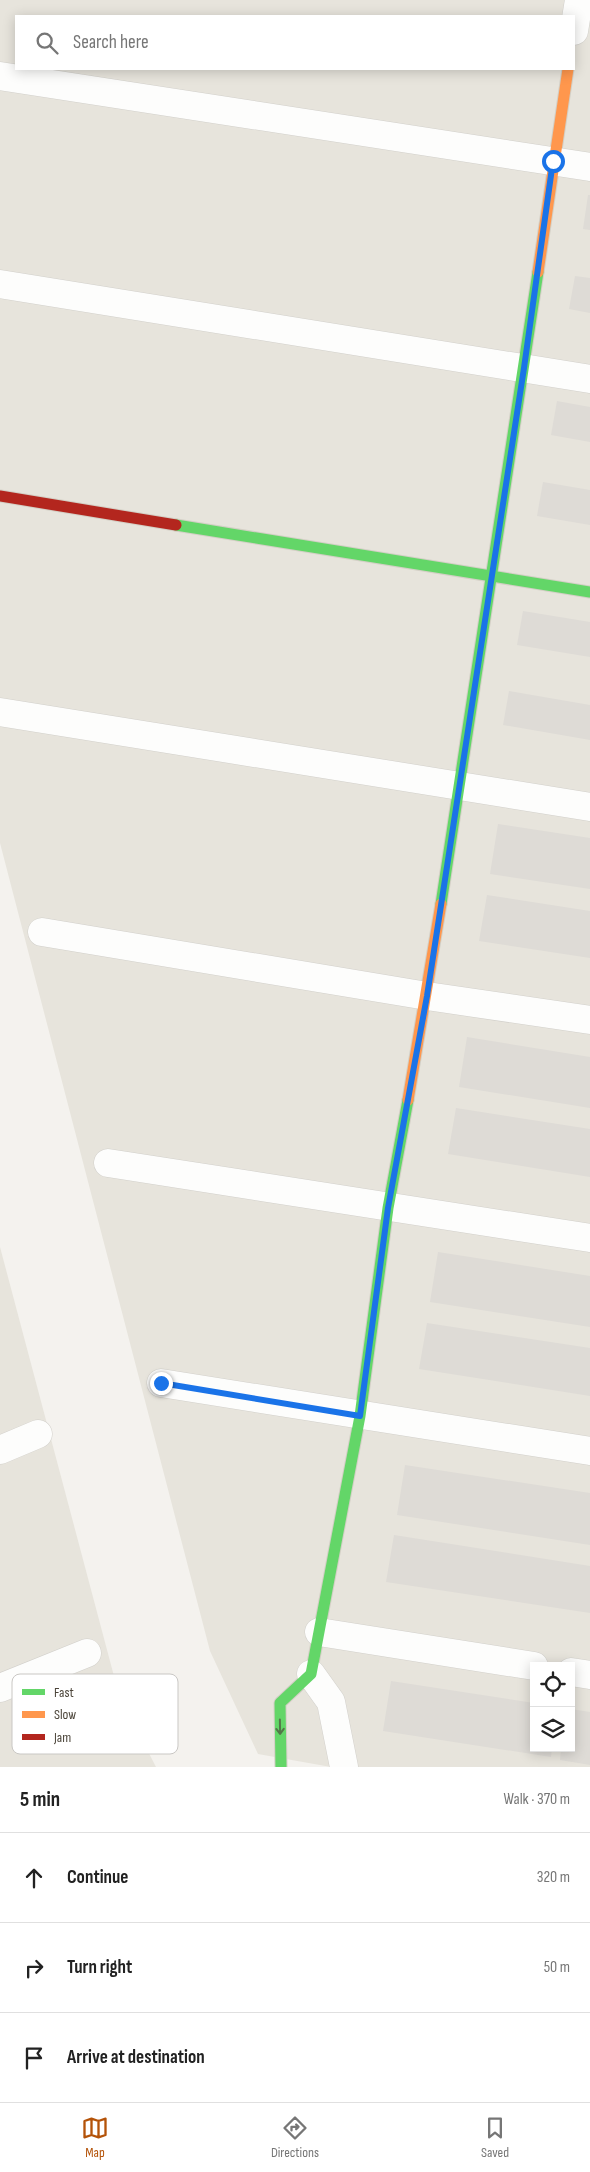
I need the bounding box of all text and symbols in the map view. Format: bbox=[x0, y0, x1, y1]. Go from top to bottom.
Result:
search box bbox=[15, 15, 575, 70]
icon: search bbox=[33, 29, 61, 57]
text: Search here bbox=[73, 31, 149, 54]
route start bbox=[542, 150, 565, 173]
route end bbox=[150, 1372, 173, 1395]
map controls bbox=[530, 1662, 575, 1752]
button: locate bbox=[530, 1662, 575, 1707]
legend bbox=[12, 1674, 178, 1754]
text: Fast bbox=[54, 1684, 74, 1701]
text: Slow bbox=[54, 1706, 76, 1723]
button: layers bbox=[530, 1707, 575, 1752]
one-way arrow bbox=[276, 1719, 285, 1735]
text: Jam bbox=[53, 1729, 71, 1746]
text: 5 min bbox=[20, 1787, 60, 1812]
text: Walk · 370 m bbox=[503, 1790, 570, 1809]
icon: ahead bbox=[20, 1864, 48, 1892]
text: Continue bbox=[67, 1866, 128, 1889]
text: 320 m bbox=[537, 1868, 570, 1887]
icon: right bbox=[20, 1954, 48, 1982]
text: Turn right bbox=[67, 1956, 132, 1979]
text: 50 m bbox=[544, 1958, 570, 1977]
icon: arrive bbox=[20, 2044, 48, 2072]
text: Arrive at destination bbox=[67, 2046, 205, 2069]
tab: Map bbox=[81, 2114, 109, 2161]
tab: Directions bbox=[271, 2114, 319, 2161]
tab: Saved bbox=[481, 2114, 509, 2161]

